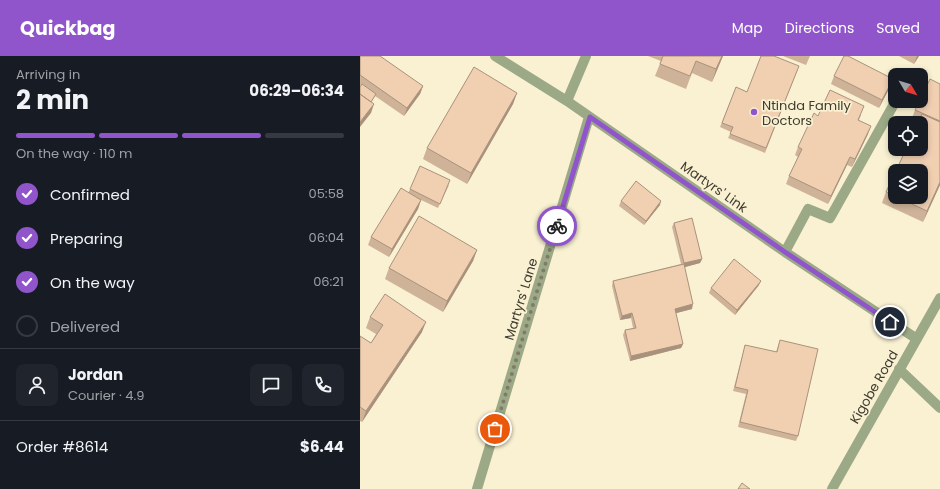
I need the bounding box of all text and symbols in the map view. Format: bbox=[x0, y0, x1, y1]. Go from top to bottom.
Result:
text: Quickbag bbox=[20, 15, 115, 42]
text: Map bbox=[732, 18, 763, 38]
text: Directions bbox=[785, 18, 854, 38]
text: Saved bbox=[876, 18, 920, 38]
text: Arriving in bbox=[16, 65, 80, 84]
north arrow bbox=[888, 68, 928, 108]
map controls bbox=[888, 68, 928, 204]
text: 06:29–06:34 bbox=[249, 80, 344, 101]
text: 2 min bbox=[16, 82, 89, 118]
place label: Ntinda Family Doctors bbox=[762, 96, 852, 130]
marker: Ntinda Family Doctors bbox=[749, 107, 759, 117]
button: locate bbox=[888, 116, 928, 156]
text: On the way · 110 m bbox=[16, 144, 132, 163]
street label: Martyrs' Link bbox=[677, 157, 752, 217]
button: layers bbox=[888, 164, 928, 204]
icon: check bbox=[16, 183, 38, 205]
text: Confirmed bbox=[50, 184, 130, 205]
text: 05:58 bbox=[309, 184, 344, 203]
courier bbox=[537, 206, 577, 246]
icon: bike bbox=[546, 215, 568, 237]
icon: check bbox=[16, 227, 38, 249]
text: Preparing bbox=[50, 228, 123, 249]
text: 06:04 bbox=[308, 228, 344, 247]
street label: Martyrs' Lane bbox=[500, 256, 542, 342]
icon: check bbox=[16, 271, 38, 293]
text: On the way bbox=[50, 272, 135, 293]
text: 06:21 bbox=[313, 272, 344, 291]
pin bbox=[873, 305, 907, 339]
icon: home bbox=[879, 311, 901, 333]
text: Delivered bbox=[50, 316, 120, 337]
street label: Kigobe Road bbox=[845, 347, 903, 427]
button: person bbox=[16, 364, 58, 406]
text: Jordan bbox=[68, 364, 123, 385]
button: chat bbox=[250, 364, 292, 406]
button: phone bbox=[302, 364, 344, 406]
text: Courier · 4.9 bbox=[68, 386, 144, 405]
pin bbox=[478, 412, 512, 446]
icon: bag bbox=[484, 418, 506, 440]
text: Order #8614 bbox=[16, 436, 108, 457]
text: $6.44 bbox=[300, 436, 344, 457]

